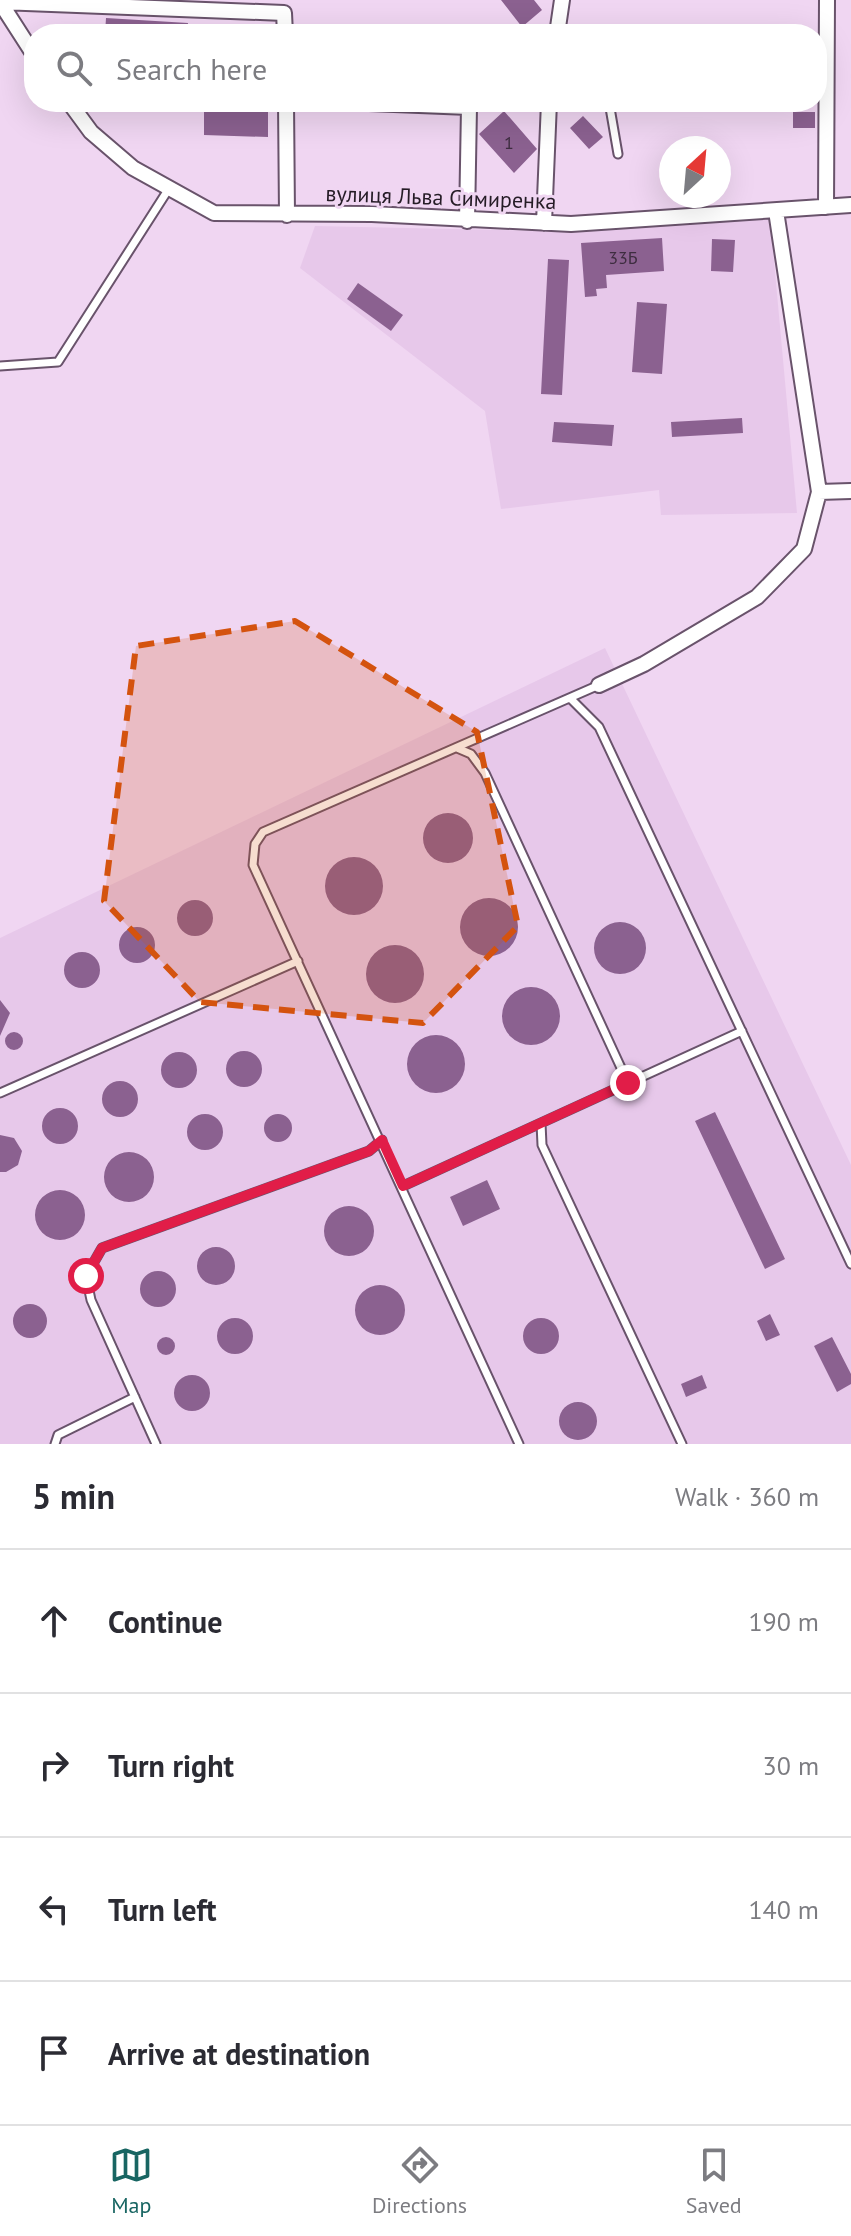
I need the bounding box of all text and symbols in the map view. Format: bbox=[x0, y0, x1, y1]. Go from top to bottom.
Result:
search box bbox=[24, 24, 827, 112]
icon: search bbox=[52, 46, 96, 90]
text: Search here bbox=[116, 49, 267, 88]
house number: 1 bbox=[504, 131, 514, 154]
north arrow bbox=[659, 136, 731, 208]
street label: вулиця Льва Симиренка bbox=[325, 179, 557, 215]
house number: 33Б bbox=[608, 246, 638, 269]
route end bbox=[610, 1065, 646, 1101]
route start bbox=[68, 1258, 104, 1294]
text: 5 min bbox=[32, 1474, 115, 1518]
text: Walk · 360 m bbox=[675, 1480, 819, 1513]
icon: ahead bbox=[32, 1599, 76, 1643]
text: Continue bbox=[108, 1602, 222, 1641]
text: 190 m bbox=[748, 1605, 819, 1638]
icon: right bbox=[32, 1743, 76, 1787]
text: Turn right bbox=[108, 1746, 234, 1785]
text: 30 m bbox=[763, 1749, 819, 1782]
icon: left bbox=[32, 1887, 76, 1931]
text: Turn left bbox=[108, 1890, 216, 1929]
text: 140 m bbox=[748, 1893, 819, 1926]
icon: arrive bbox=[32, 2031, 76, 2075]
text: Arrive at destination bbox=[108, 2034, 370, 2073]
tab: Map bbox=[109, 2143, 153, 2219]
tab: Directions bbox=[372, 2143, 467, 2219]
tab: Saved bbox=[686, 2143, 742, 2219]

